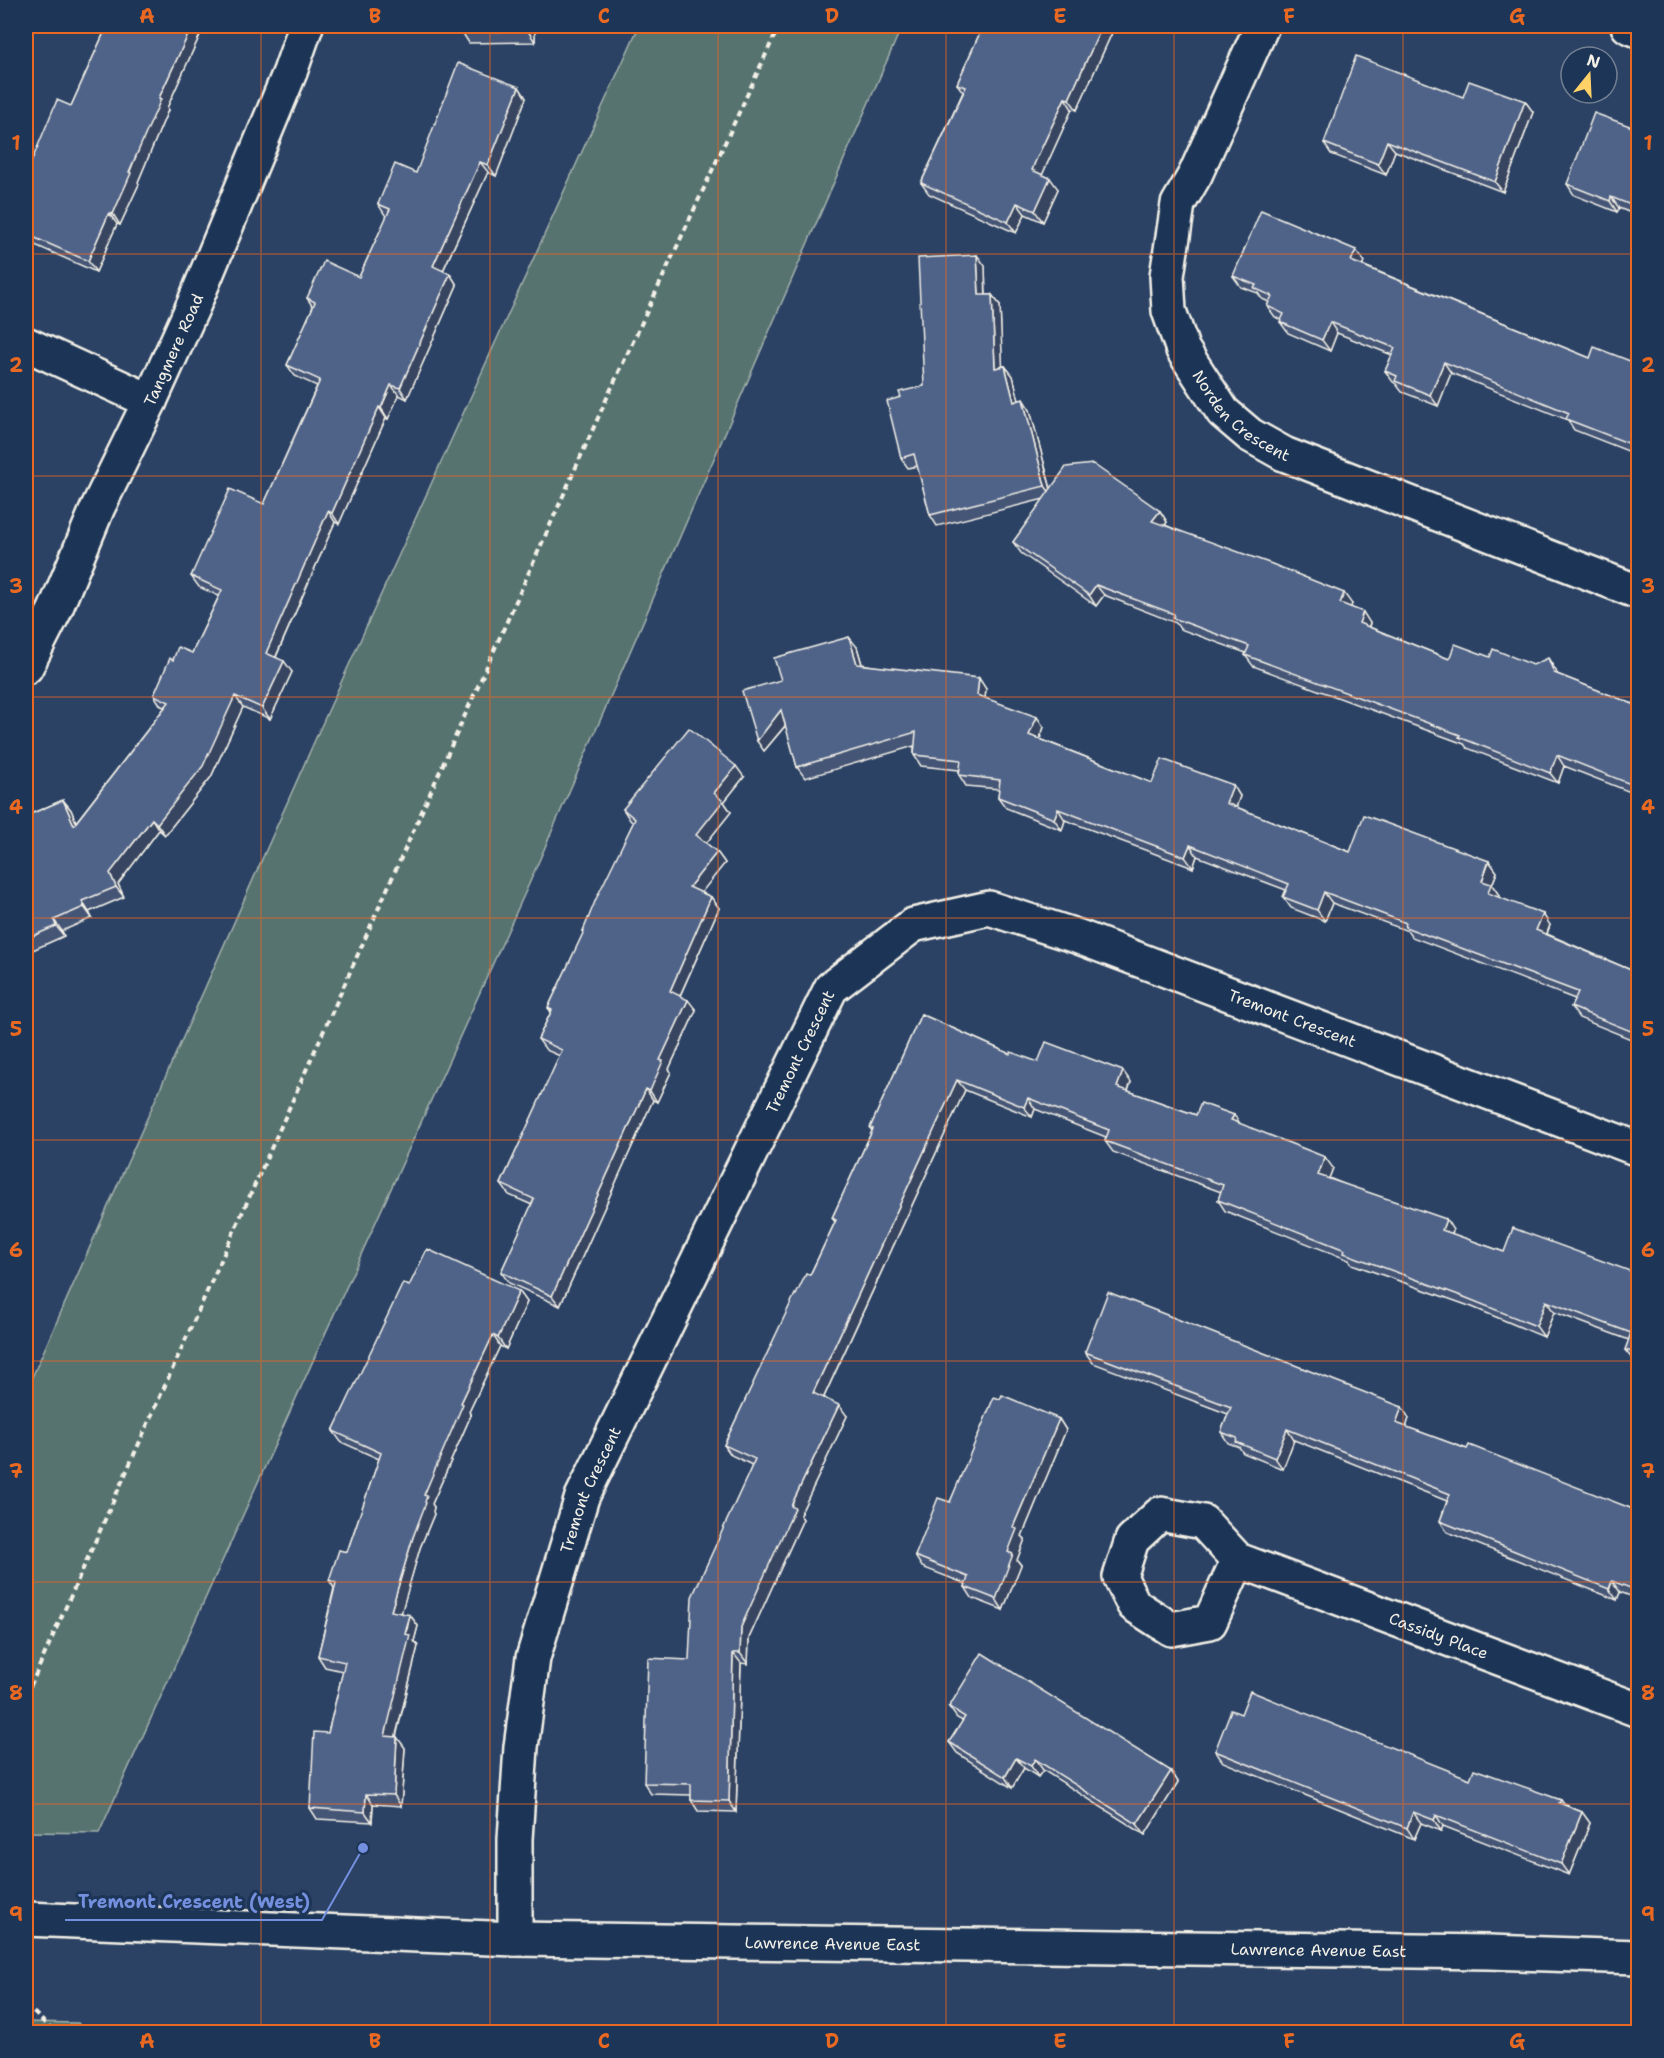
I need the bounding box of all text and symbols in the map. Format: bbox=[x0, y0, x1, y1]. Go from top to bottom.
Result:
text: A bbox=[139, 3, 155, 29]
text: B bbox=[369, 3, 381, 29]
text: C bbox=[598, 3, 610, 29]
text: D bbox=[825, 3, 839, 29]
text: E bbox=[1053, 3, 1067, 29]
text: F bbox=[1283, 3, 1295, 29]
text: G bbox=[1509, 3, 1525, 29]
north arrow bbox=[1559, 45, 1619, 105]
text: N bbox=[1584, 49, 1603, 73]
text: 1 bbox=[11, 130, 21, 156]
text: 1 bbox=[1643, 130, 1653, 156]
street label: Tangmere Road bbox=[139, 291, 208, 410]
text: 2 bbox=[9, 352, 23, 378]
text: 2 bbox=[1641, 352, 1655, 378]
street label: Norden Crescent bbox=[1188, 366, 1293, 466]
text: 3 bbox=[9, 573, 23, 599]
text: 3 bbox=[1641, 573, 1655, 599]
text: 4 bbox=[9, 794, 23, 820]
text: 4 bbox=[1641, 794, 1655, 820]
street label: Tremont Crescent bbox=[1225, 985, 1359, 1052]
street label: Tremont Crescent bbox=[761, 987, 839, 1117]
text: 5 bbox=[10, 1016, 22, 1042]
text: 5 bbox=[1642, 1016, 1654, 1042]
text: 6 bbox=[9, 1237, 23, 1263]
text: 6 bbox=[1641, 1237, 1655, 1263]
street label: Tremont Crescent bbox=[556, 1423, 626, 1556]
text: 7 bbox=[9, 1458, 23, 1484]
text: 7 bbox=[1641, 1458, 1655, 1484]
street label: Cassidy Place bbox=[1386, 1608, 1491, 1664]
text: 8 bbox=[9, 1680, 23, 1706]
text: 8 bbox=[1641, 1680, 1655, 1706]
callout: Tremont Crescent (West) bbox=[65, 1884, 322, 1920]
text: Tremont Crescent (West) bbox=[78, 1890, 310, 1914]
text: 9 bbox=[9, 1901, 23, 1927]
text: 9 bbox=[1641, 1901, 1655, 1927]
street label: Lawrence Avenue East bbox=[745, 1932, 921, 1955]
street label: Lawrence Avenue East bbox=[1230, 1939, 1407, 1962]
text: A bbox=[139, 2028, 155, 2054]
text: B bbox=[369, 2028, 381, 2054]
text: C bbox=[598, 2028, 610, 2054]
text: D bbox=[825, 2028, 839, 2054]
text: E bbox=[1053, 2028, 1067, 2054]
text: F bbox=[1283, 2028, 1295, 2054]
text: G bbox=[1509, 2028, 1525, 2054]

